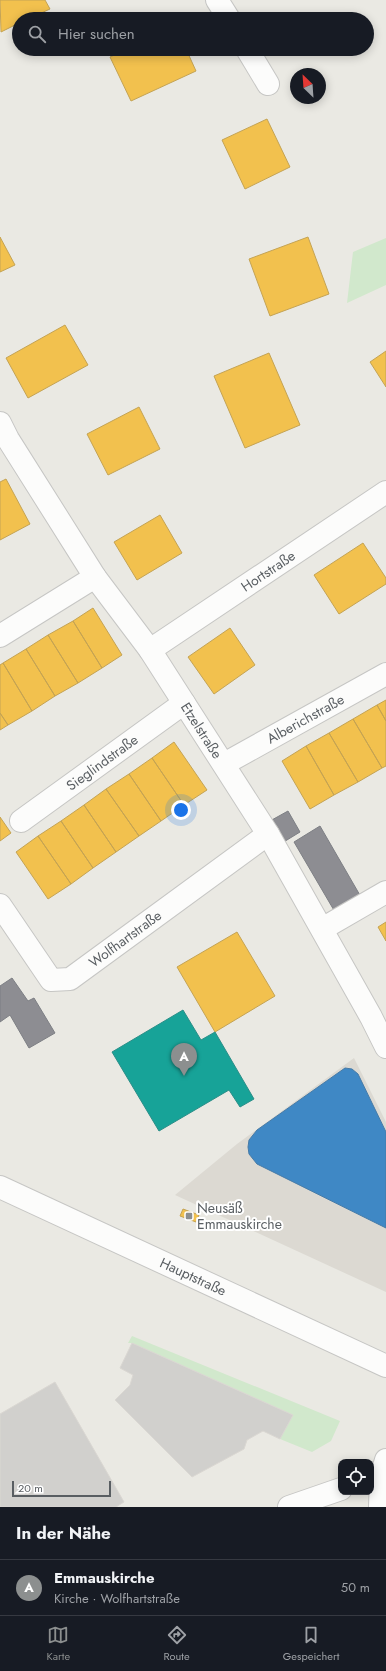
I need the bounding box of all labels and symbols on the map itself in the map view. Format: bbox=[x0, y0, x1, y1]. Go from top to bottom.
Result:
north arrow bbox=[290, 68, 326, 104]
street label: Hortstraße bbox=[237, 546, 299, 596]
street label: Alberichstraße bbox=[263, 689, 348, 748]
street label: Etzelstraße bbox=[176, 698, 227, 763]
street label: Sieglindstraße bbox=[62, 729, 142, 795]
your location bbox=[171, 800, 191, 820]
street label: Wolfhartstraße bbox=[85, 905, 166, 972]
pin: A bbox=[171, 1043, 197, 1076]
place label: Neusäß Emmauskirche bbox=[197, 1198, 282, 1234]
marker: Neusäß Emmauskirche bbox=[184, 1211, 194, 1221]
street label: Hauptstraße bbox=[157, 1253, 230, 1301]
scale bar bbox=[12, 1479, 111, 1498]

